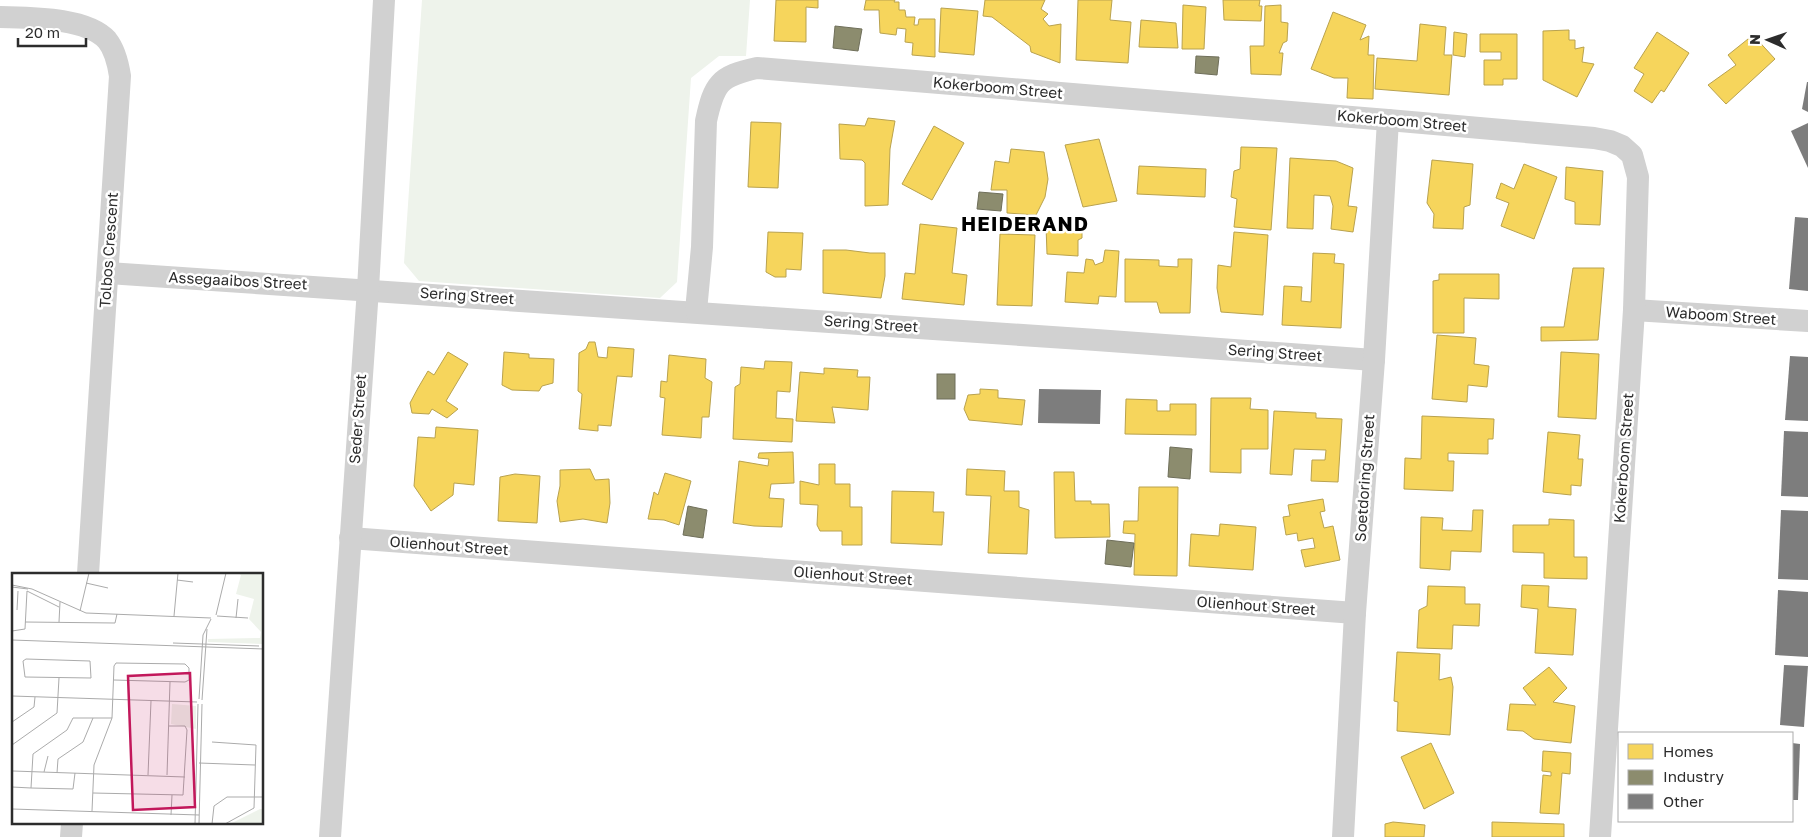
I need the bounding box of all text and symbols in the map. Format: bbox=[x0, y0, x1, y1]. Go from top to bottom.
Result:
scale bar bbox=[18, 15, 85, 47]
north arrow bbox=[1743, 15, 1793, 65]
text: 20 m bbox=[25, 23, 60, 41]
text: N bbox=[1746, 34, 1763, 45]
street label: Kokerboom Street bbox=[932, 72, 1064, 102]
street label: Kokerboom Street bbox=[1336, 105, 1468, 135]
street label: Tolbos Crescent bbox=[95, 191, 121, 309]
district label: HEIDERAND bbox=[961, 211, 1089, 235]
street label: Assegaaibos Street bbox=[168, 267, 308, 293]
street label: Sering Street bbox=[419, 283, 515, 307]
street label: Waboom Street bbox=[1665, 302, 1777, 328]
street label: Sering Street bbox=[823, 311, 919, 335]
street label: Sering Street bbox=[1227, 340, 1323, 364]
street label: Seder Street bbox=[345, 373, 369, 465]
street label: Kokerboom Street bbox=[1609, 392, 1637, 524]
street label: Soetdoring Street bbox=[1351, 413, 1377, 542]
street label: Olienhout Street bbox=[389, 532, 509, 558]
street label: Olienhout Street bbox=[793, 562, 913, 588]
inset map bbox=[12, 573, 264, 824]
street label: Olienhout Street bbox=[1196, 592, 1316, 618]
legend bbox=[1618, 732, 1793, 822]
text: Homes bbox=[1663, 742, 1713, 760]
text: Industry bbox=[1663, 767, 1724, 785]
text: Other bbox=[1663, 792, 1704, 810]

